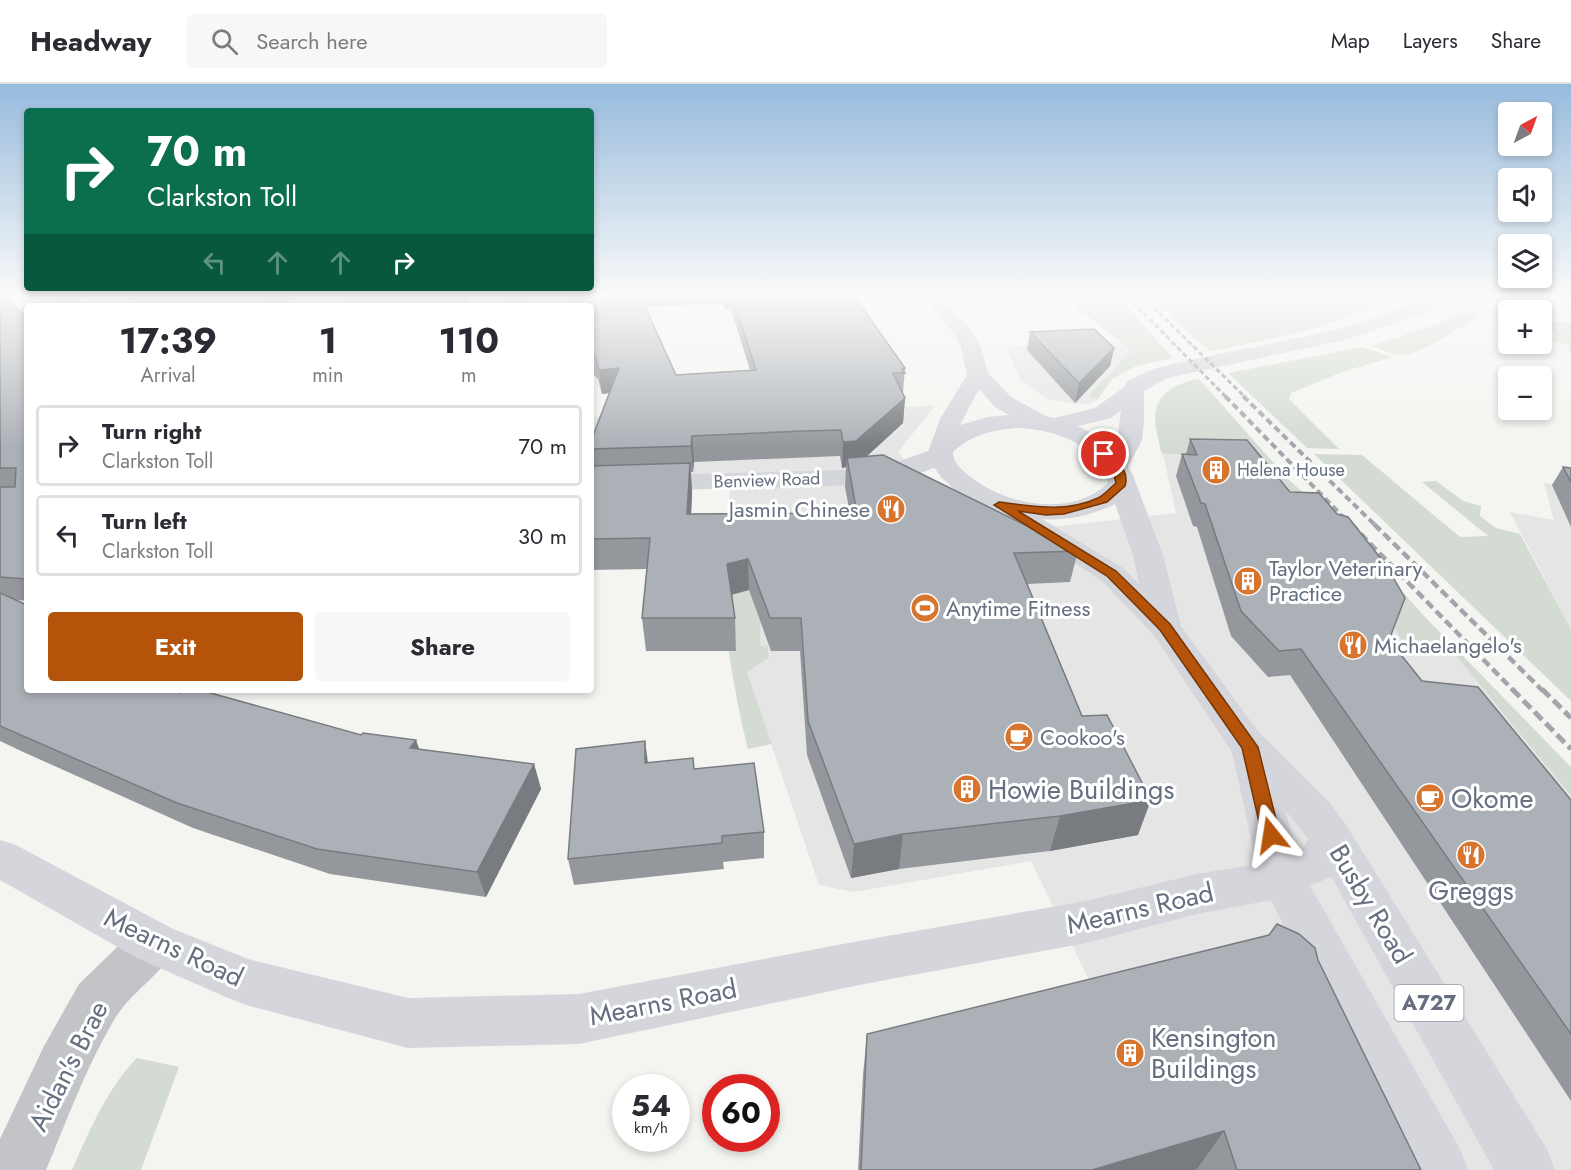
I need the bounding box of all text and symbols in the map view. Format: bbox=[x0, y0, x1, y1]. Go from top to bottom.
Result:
search box bbox=[187, 14, 607, 68]
text: Headway bbox=[30, 21, 151, 62]
icon: search bbox=[208, 25, 241, 58]
text: Search here bbox=[256, 25, 368, 57]
text: Map bbox=[1331, 26, 1370, 56]
text: Layers bbox=[1403, 26, 1458, 56]
text: Share bbox=[1491, 26, 1541, 56]
north arrow bbox=[1498, 102, 1552, 156]
map controls bbox=[1498, 102, 1552, 420]
text: 70 m bbox=[147, 121, 247, 182]
icon: right bbox=[48, 132, 126, 210]
button: sound bbox=[1498, 168, 1552, 222]
text: Clarkston Toll bbox=[147, 177, 297, 216]
button: layers bbox=[1498, 234, 1552, 288]
icon: left bbox=[198, 246, 231, 279]
icon: ahead bbox=[261, 246, 294, 279]
icon: ahead bbox=[324, 246, 357, 279]
icon: right bbox=[387, 246, 420, 279]
button: + bbox=[1498, 300, 1552, 354]
text: 17:39 bbox=[119, 314, 217, 366]
text: 1 bbox=[319, 314, 337, 366]
text: 110 bbox=[438, 314, 499, 366]
text: Arrival bbox=[141, 361, 196, 390]
text: min bbox=[312, 361, 343, 390]
text: m bbox=[461, 361, 477, 390]
button: − bbox=[1498, 366, 1552, 420]
text: Turn right bbox=[102, 415, 202, 447]
pin bbox=[1078, 428, 1129, 479]
icon: right bbox=[51, 429, 84, 462]
text: 70 m bbox=[518, 430, 567, 462]
icon: arrive bbox=[1087, 437, 1120, 470]
text: Clarkston Toll bbox=[102, 447, 213, 476]
building icon: Helena House bbox=[1200, 454, 1232, 486]
place label: Helena House bbox=[1237, 457, 1345, 483]
street label: Benview Road bbox=[713, 465, 821, 495]
place label: Jasmin Chinese bbox=[726, 493, 870, 525]
restaurant icon: Jasmin Chinese bbox=[875, 493, 907, 525]
text: Turn left bbox=[102, 505, 187, 537]
icon: left bbox=[51, 519, 84, 552]
text: 30 m bbox=[518, 520, 567, 552]
text: Clarkston Toll bbox=[102, 537, 213, 566]
place label: Taylor Veterinary Practice bbox=[1269, 552, 1423, 609]
building icon: Taylor Veterinary Practice bbox=[1232, 565, 1264, 597]
sports icon: Anytime Fitness bbox=[909, 592, 941, 624]
place label: Anytime Fitness bbox=[946, 592, 1090, 624]
button: Exit bbox=[48, 612, 303, 681]
button: Share bbox=[315, 612, 570, 681]
restaurant icon: Michaelangelo's bbox=[1337, 629, 1369, 661]
place label: Michaelangelo's bbox=[1374, 629, 1522, 661]
cafe icon: Cookoo's bbox=[1003, 721, 1035, 753]
place label: Cookoo's bbox=[1040, 721, 1125, 753]
place label: Howie Buildings bbox=[988, 770, 1174, 809]
building icon: Howie Buildings bbox=[951, 773, 983, 805]
place label: Okome bbox=[1451, 779, 1534, 818]
cafe icon: Okome bbox=[1414, 782, 1446, 814]
position arrow bbox=[1239, 803, 1303, 867]
street label: Busby Road bbox=[1320, 837, 1422, 971]
restaurant icon: Greggs bbox=[1455, 839, 1487, 871]
place label: Greggs bbox=[1428, 871, 1514, 910]
street label: Mearns Road bbox=[1063, 872, 1217, 944]
street label: Mearns Road bbox=[98, 898, 250, 996]
street label: Mearns Road bbox=[586, 969, 740, 1035]
road number: A727 bbox=[1394, 985, 1464, 1021]
street label: Aidan's Brae bbox=[18, 994, 118, 1138]
place label: Kensington Buildings bbox=[1151, 1018, 1276, 1088]
building icon: Kensington Buildings bbox=[1114, 1037, 1146, 1069]
speed limit sign: 60 bbox=[702, 1074, 780, 1152]
text: 54 bbox=[631, 1084, 671, 1127]
text: km/h bbox=[634, 1117, 668, 1139]

